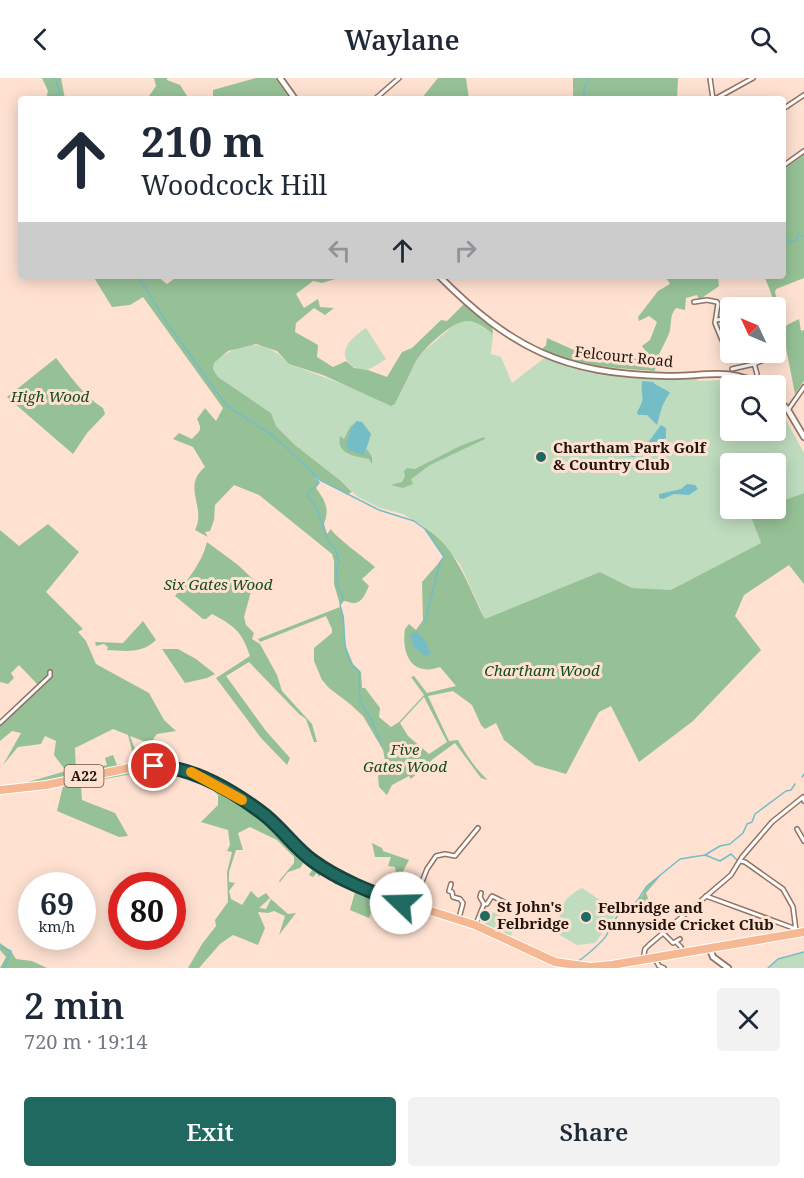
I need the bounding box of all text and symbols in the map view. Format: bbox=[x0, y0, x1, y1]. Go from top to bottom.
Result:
text: Waylane bbox=[344, 21, 460, 58]
icon: back bbox=[24, 23, 57, 56]
icon: search bbox=[747, 23, 780, 56]
text: 210 m bbox=[141, 112, 265, 169]
icon: ahead bbox=[42, 120, 120, 198]
text: Woodcock Hill bbox=[141, 166, 327, 203]
icon: left bbox=[323, 234, 356, 267]
icon: ahead bbox=[386, 234, 419, 267]
icon: right bbox=[449, 234, 482, 267]
north arrow bbox=[720, 297, 786, 363]
map controls bbox=[720, 297, 786, 519]
street label: Felcourt Road bbox=[574, 341, 674, 371]
button: search bbox=[720, 375, 786, 441]
park label: High Wood bbox=[10, 386, 89, 406]
place label: Chartham Park Golf & Country Club bbox=[553, 437, 708, 474]
marker: Chartham Park Golf & Country Club bbox=[534, 450, 548, 464]
button: layers bbox=[720, 453, 786, 519]
park label: Six Gates Wood bbox=[164, 574, 273, 594]
park label: Chartham Wood bbox=[484, 660, 600, 680]
park label: Five Gates Wood bbox=[363, 739, 447, 776]
pin bbox=[128, 740, 179, 791]
icon: arrive bbox=[137, 749, 170, 782]
road number: A22 bbox=[64, 765, 104, 787]
position arrow bbox=[369, 871, 433, 935]
speed limit sign: 80 bbox=[108, 872, 186, 950]
text: 69 bbox=[40, 883, 74, 924]
place label: St John's Felbridge bbox=[497, 896, 569, 933]
place label: Felbridge and Sunnyside Cricket Club bbox=[598, 897, 774, 934]
marker: St John's Felbridge bbox=[478, 909, 492, 923]
marker: Felbridge and Sunnyside Cricket Club bbox=[579, 910, 593, 924]
text: km/h bbox=[39, 916, 75, 936]
text: 2 min bbox=[24, 981, 125, 1030]
button: close bbox=[717, 988, 780, 1051]
text: 720 m · 19:14 bbox=[24, 1028, 147, 1055]
button: Exit bbox=[24, 1097, 396, 1166]
button: Share bbox=[408, 1097, 780, 1166]

